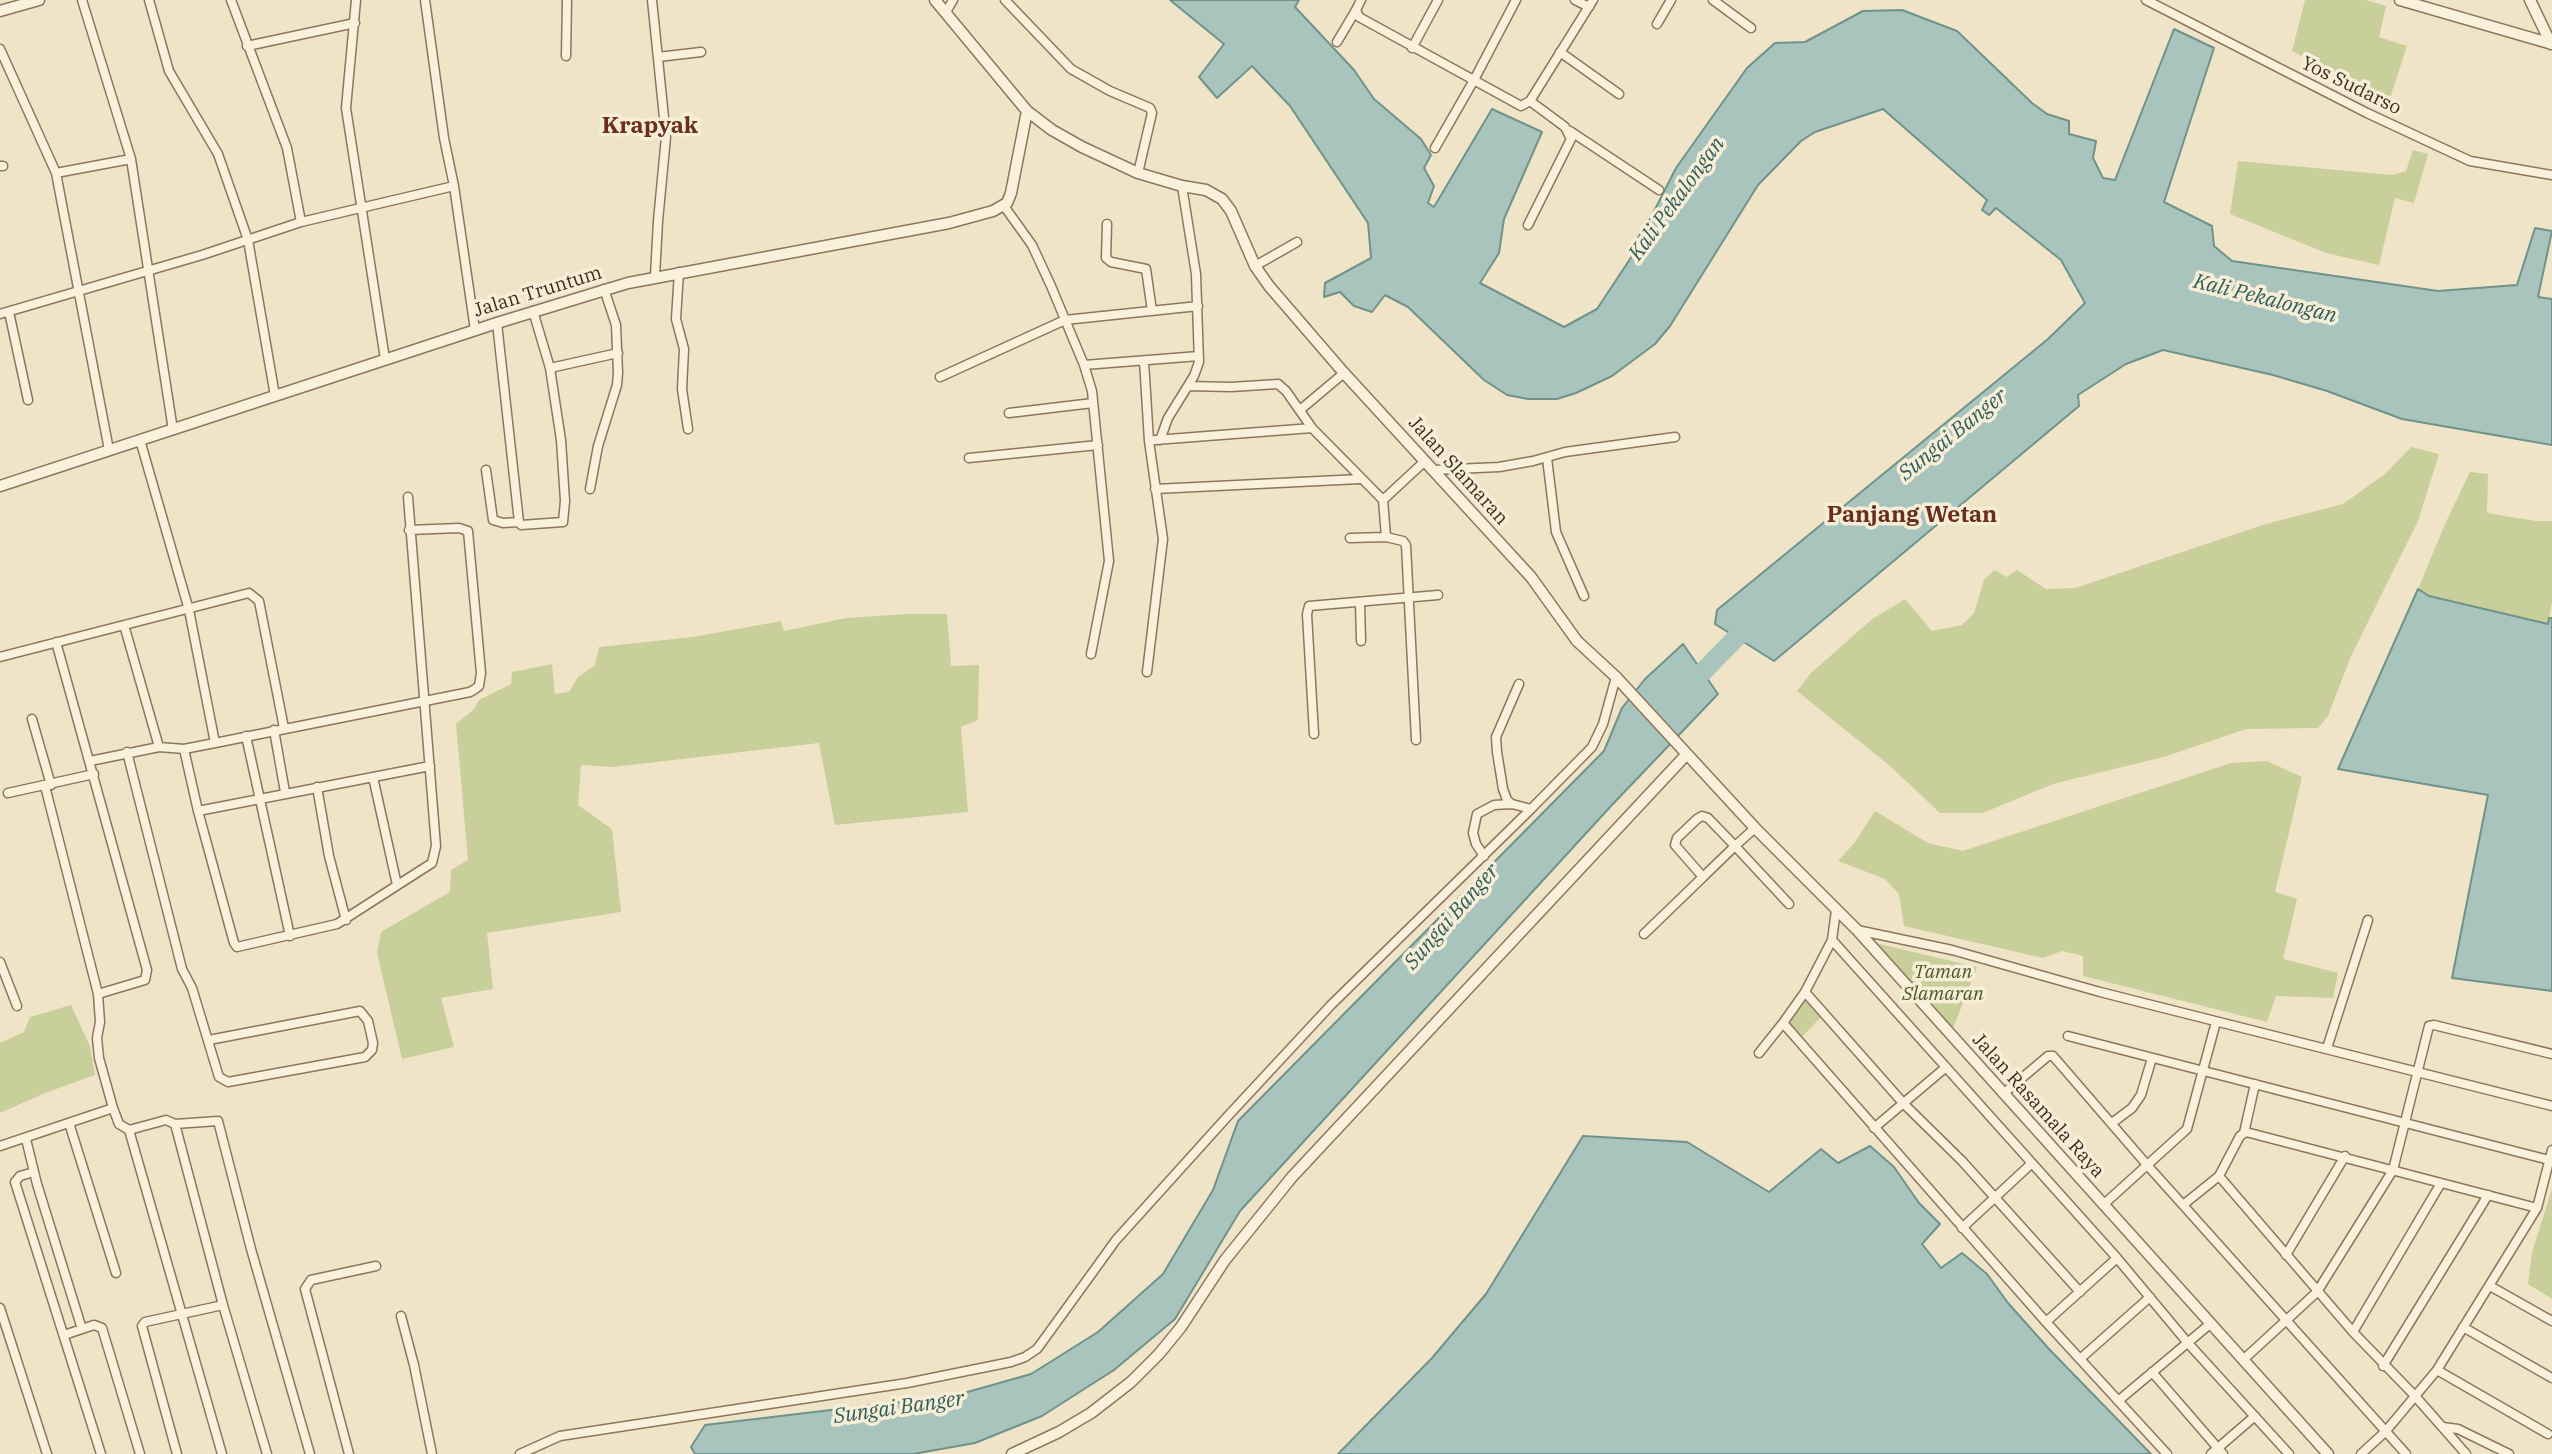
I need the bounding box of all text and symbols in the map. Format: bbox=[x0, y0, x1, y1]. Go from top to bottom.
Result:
street label: Yos Sudarso bbox=[2297, 52, 2405, 120]
district label: Krapyak bbox=[602, 112, 698, 140]
water label: Kali Pekalongan bbox=[1624, 132, 1730, 266]
street label: Jalan Truntum bbox=[471, 262, 605, 322]
water label: Kali Pekalongan bbox=[2191, 269, 2339, 329]
water label: Sungai Banger bbox=[1894, 384, 2012, 486]
street label: Jalan Slamaran bbox=[1403, 412, 1513, 530]
district label: Panjang Wetan bbox=[1827, 501, 1997, 529]
water label: Sungai Banger bbox=[1399, 859, 1505, 975]
park label: Taman Slamaran bbox=[1902, 962, 1984, 1006]
street label: Jalan Rasamala Raya bbox=[1967, 1029, 2109, 1183]
water label: Sungai Banger bbox=[832, 1386, 966, 1430]

